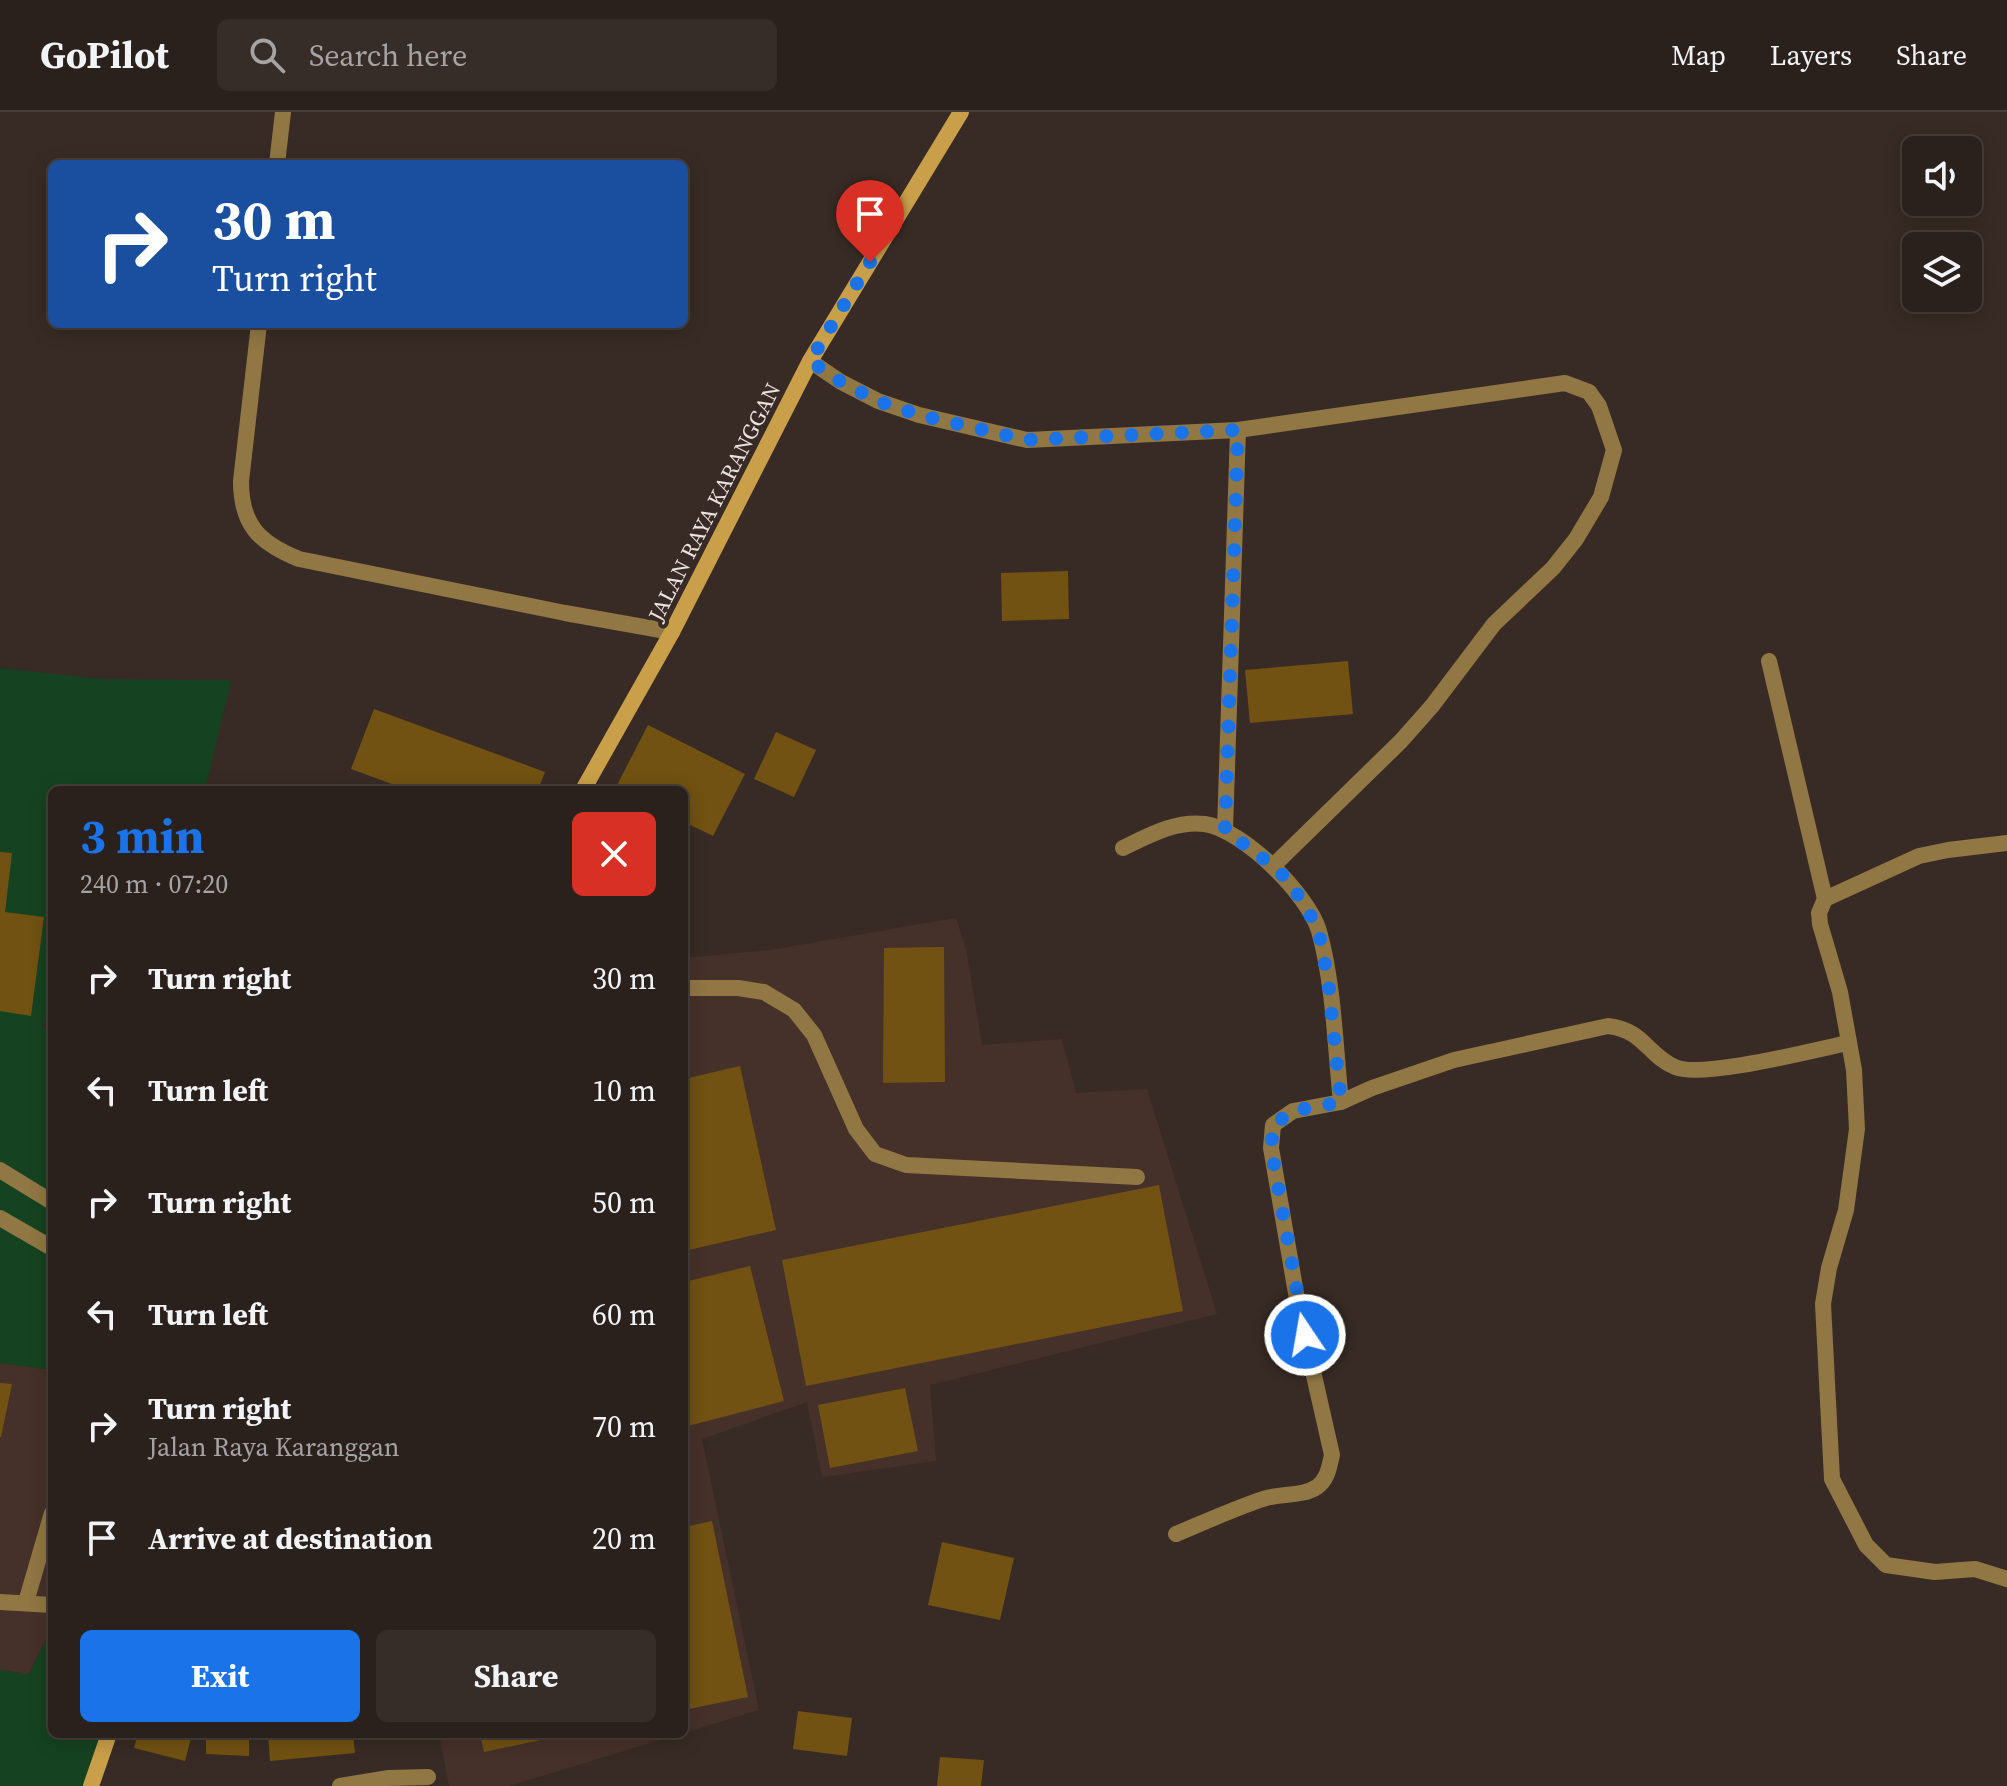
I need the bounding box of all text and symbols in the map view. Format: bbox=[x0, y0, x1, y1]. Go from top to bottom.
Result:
search box bbox=[217, 19, 777, 91]
text: GoPilot bbox=[40, 29, 169, 81]
icon: search bbox=[245, 33, 289, 77]
text: Search here bbox=[309, 35, 467, 76]
text: Map bbox=[1671, 36, 1726, 74]
text: Layers bbox=[1770, 36, 1852, 74]
text: Share bbox=[1896, 36, 1967, 74]
map controls bbox=[1902, 136, 1982, 312]
button: sound bbox=[1902, 136, 1982, 216]
pin bbox=[836, 180, 904, 262]
text: 30 m bbox=[212, 181, 335, 258]
icon: right bbox=[80, 192, 184, 296]
icon: arrive bbox=[848, 192, 892, 236]
button: layers bbox=[1902, 232, 1982, 312]
text: Turn right bbox=[212, 254, 377, 303]
street label: JALAN RAYA KARANGGAN bbox=[640, 378, 787, 627]
text: 3 min bbox=[80, 803, 205, 869]
button: close bbox=[572, 812, 656, 896]
text: 240 m · 07:20 bbox=[80, 866, 228, 902]
icon: right bbox=[80, 956, 124, 1000]
text: Turn right bbox=[148, 958, 291, 999]
text: 30 m bbox=[592, 958, 656, 999]
icon: left bbox=[80, 1068, 124, 1112]
text: Turn left bbox=[148, 1070, 268, 1111]
text: 10 m bbox=[592, 1070, 656, 1111]
icon: right bbox=[80, 1180, 124, 1224]
text: Turn right bbox=[148, 1182, 291, 1223]
text: 50 m bbox=[592, 1182, 656, 1223]
icon: left bbox=[80, 1292, 124, 1336]
position arrow bbox=[1263, 1293, 1347, 1377]
text: Turn left bbox=[148, 1294, 268, 1335]
text: 60 m bbox=[592, 1294, 656, 1335]
text: Turn right bbox=[148, 1388, 291, 1429]
icon: right bbox=[80, 1404, 124, 1448]
text: 70 m bbox=[592, 1406, 656, 1447]
text: Jalan Raya Karanggan bbox=[148, 1429, 400, 1465]
icon: arrive bbox=[80, 1516, 124, 1560]
text: Arrive at destination bbox=[148, 1518, 433, 1559]
text: 20 m bbox=[592, 1518, 656, 1559]
button: Exit bbox=[80, 1630, 360, 1722]
button: Share bbox=[376, 1630, 656, 1722]

